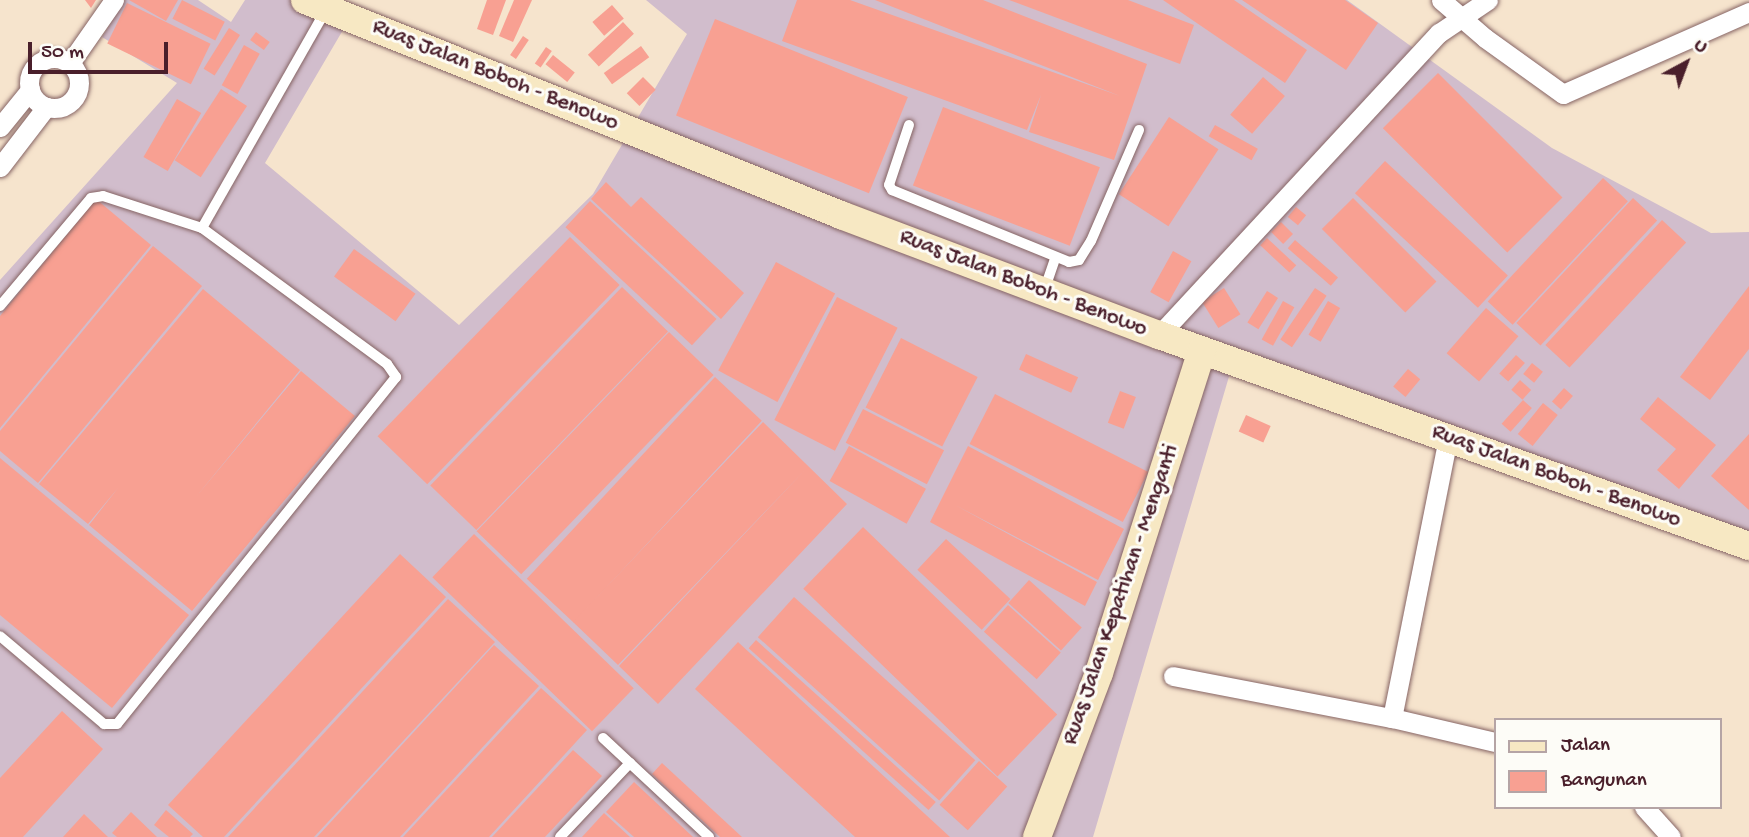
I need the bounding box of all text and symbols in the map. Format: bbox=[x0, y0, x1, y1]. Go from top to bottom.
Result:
street label: Ruas Jalan Boboh - Benowo bbox=[368, 14, 622, 138]
scale bar bbox=[32, 28, 172, 72]
north arrow bbox=[1651, 28, 1721, 98]
text: U bbox=[1688, 34, 1712, 59]
text: 50 m bbox=[41, 41, 84, 66]
street label: Ruas Jalan Boboh - Benowo bbox=[895, 224, 1151, 344]
street label: Ruas Jalan Boboh - Benowo bbox=[1428, 419, 1684, 535]
street label: Ruas Jalan Kepatihan - Menganti bbox=[1058, 441, 1186, 749]
legend bbox=[1494, 718, 1721, 809]
text: Jalan bbox=[1561, 734, 1610, 759]
text: Bangunan bbox=[1561, 769, 1647, 794]

